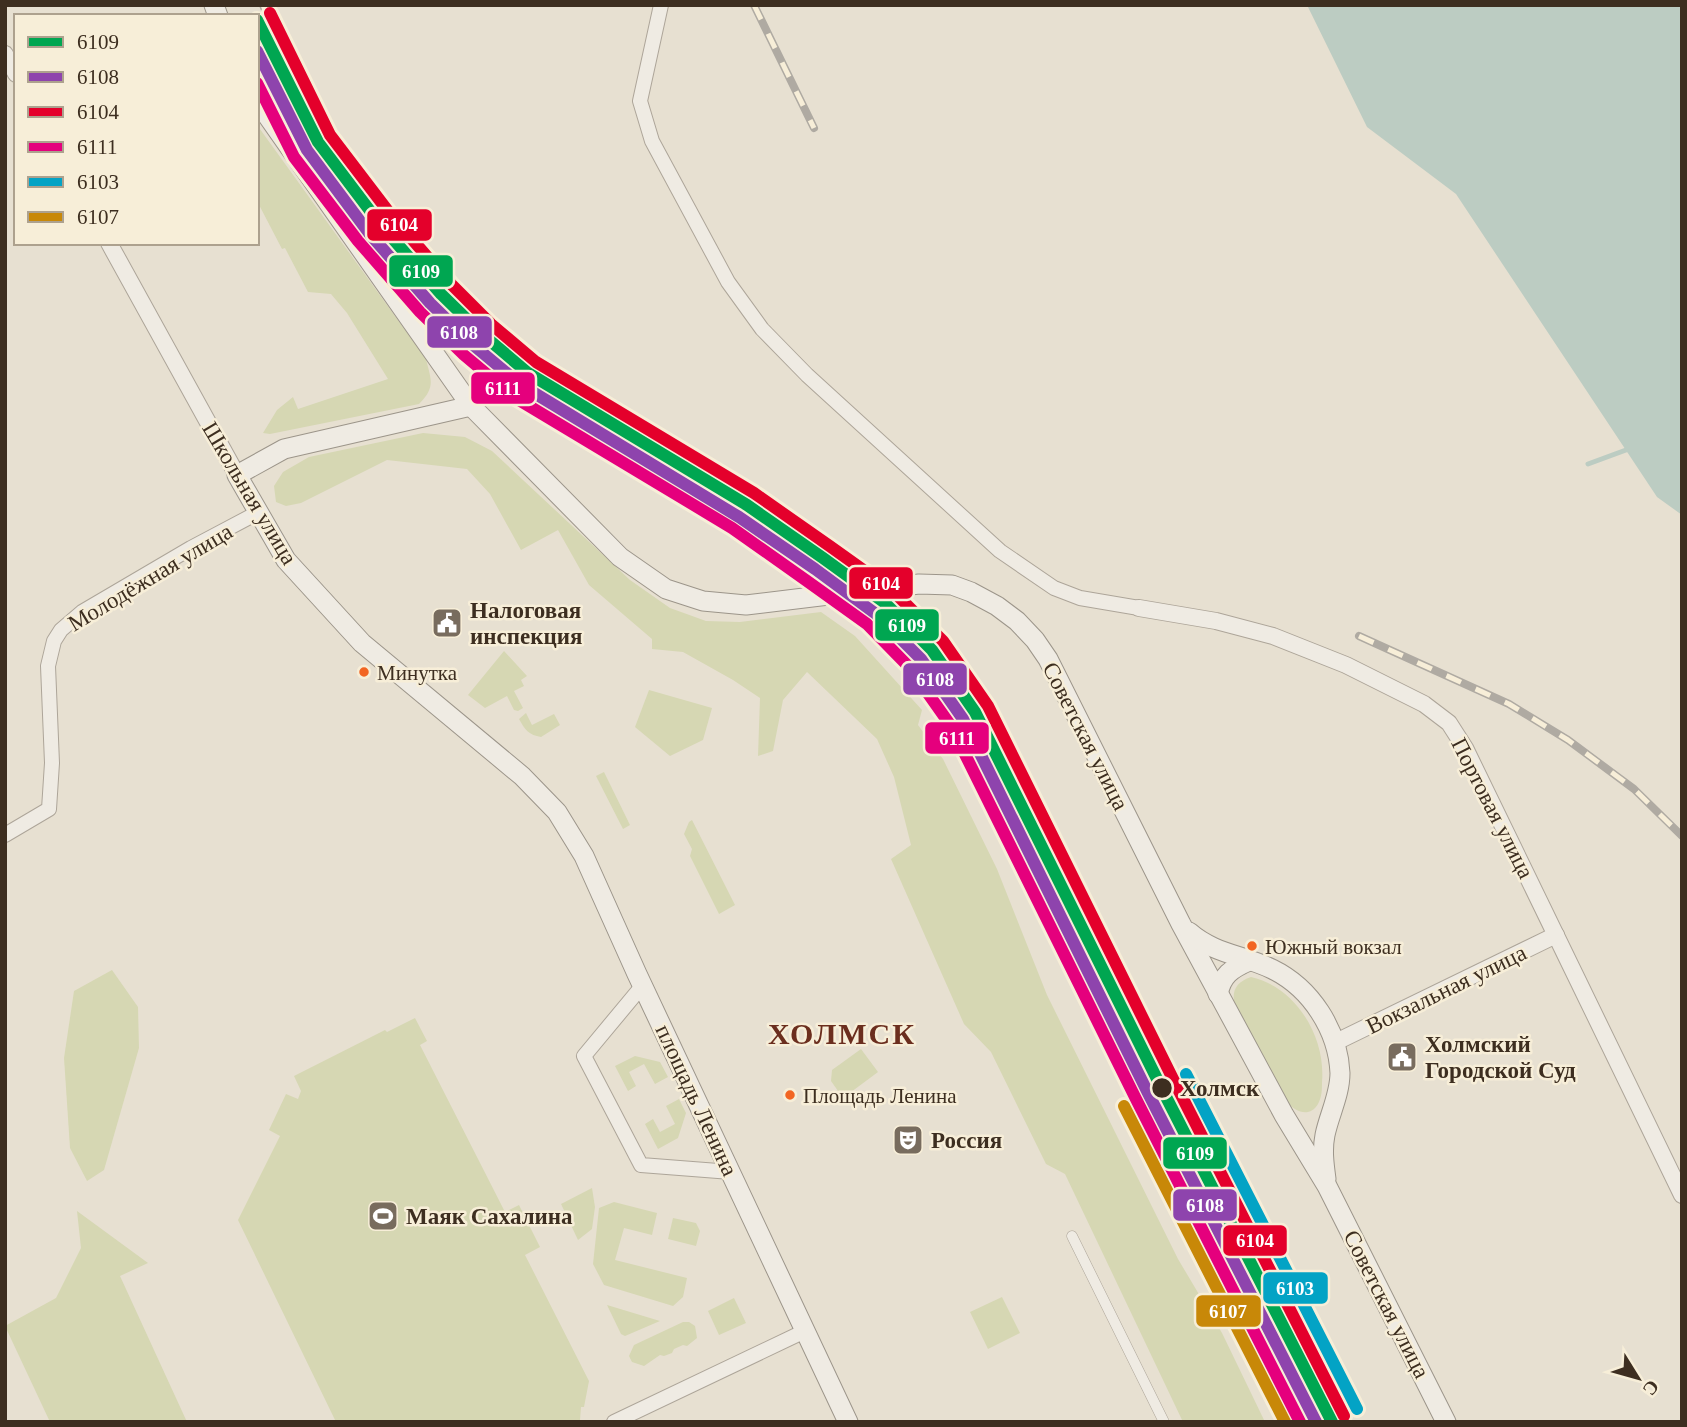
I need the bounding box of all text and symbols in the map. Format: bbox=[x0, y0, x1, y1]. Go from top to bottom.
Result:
legend bbox=[14, 14, 259, 245]
text: 6109 bbox=[77, 30, 119, 54]
text: 6108 bbox=[77, 65, 119, 89]
text: 6104 bbox=[77, 100, 120, 124]
text: 6111 bbox=[77, 135, 117, 159]
text: 6103 bbox=[77, 170, 119, 194]
text: 6107 bbox=[77, 205, 119, 229]
line badge: 6104 bbox=[366, 208, 433, 242]
text: 6104 bbox=[380, 214, 419, 235]
line badge: 6109 bbox=[388, 254, 454, 288]
text: 6109 bbox=[402, 261, 440, 282]
line badge: 6108 bbox=[426, 315, 493, 349]
text: 6108 bbox=[440, 322, 478, 343]
line badge: 6111 bbox=[470, 371, 536, 405]
text: 6111 bbox=[485, 378, 521, 399]
street label: Школьная улица bbox=[197, 417, 302, 569]
street label: Молодёжная улица bbox=[64, 519, 237, 636]
line badge: 6104 bbox=[848, 566, 914, 600]
text: 6104 bbox=[862, 573, 901, 594]
place label: Налоговая инспекция bbox=[470, 598, 582, 649]
public building icon: Налоговая инспекция bbox=[430, 606, 464, 640]
line badge: 6109 bbox=[874, 608, 940, 642]
text: 6109 bbox=[888, 615, 926, 636]
street label: Советская улица bbox=[1038, 658, 1134, 814]
place label: Минутка bbox=[377, 661, 458, 685]
line badge: 6108 bbox=[902, 662, 968, 696]
marker: Минутка bbox=[357, 665, 371, 679]
text: 6108 bbox=[916, 669, 954, 690]
line badge: 6111 bbox=[924, 721, 990, 755]
text: 6111 bbox=[939, 728, 975, 749]
street label: Портовая улица bbox=[1446, 734, 1539, 883]
place label: Южный вокзал bbox=[1265, 935, 1402, 959]
marker: Южный вокзал bbox=[1245, 939, 1259, 953]
street label: Вокзальная улица bbox=[1362, 940, 1530, 1039]
district label: ХОЛМСК bbox=[768, 1017, 916, 1050]
street label: площадь Ленина bbox=[651, 1021, 743, 1180]
place label: Холмский Городской Суд bbox=[1425, 1032, 1576, 1083]
public building icon: Холмский Городской Суд bbox=[1385, 1040, 1419, 1074]
marker: Холмск bbox=[1150, 1076, 1174, 1100]
place label: Холмск bbox=[1180, 1076, 1260, 1101]
place label: Площадь Ленина bbox=[803, 1084, 957, 1108]
marker: Площадь Ленина bbox=[783, 1088, 797, 1102]
theatre icon: Россия bbox=[891, 1123, 925, 1157]
place label: Россия bbox=[931, 1128, 1002, 1153]
line badge: 6109 bbox=[1162, 1136, 1228, 1170]
text: 6109 bbox=[1176, 1143, 1214, 1164]
line badge: 6108 bbox=[1172, 1188, 1238, 1222]
text: 6108 bbox=[1186, 1195, 1224, 1216]
sports icon: Маяк Сахалина bbox=[366, 1199, 400, 1233]
place label: Маяк Сахалина bbox=[406, 1204, 573, 1229]
line badge: 6104 bbox=[1222, 1224, 1288, 1257]
street label: Советская улица bbox=[1339, 1226, 1435, 1382]
text: 6104 bbox=[1236, 1230, 1275, 1251]
line badge: 6103 bbox=[1262, 1271, 1329, 1305]
text: 6103 bbox=[1276, 1278, 1314, 1299]
line badge: 6107 bbox=[1195, 1294, 1262, 1328]
text: 6107 bbox=[1209, 1301, 1248, 1322]
north arrow bbox=[1603, 1343, 1673, 1413]
text: С bbox=[1639, 1376, 1664, 1400]

